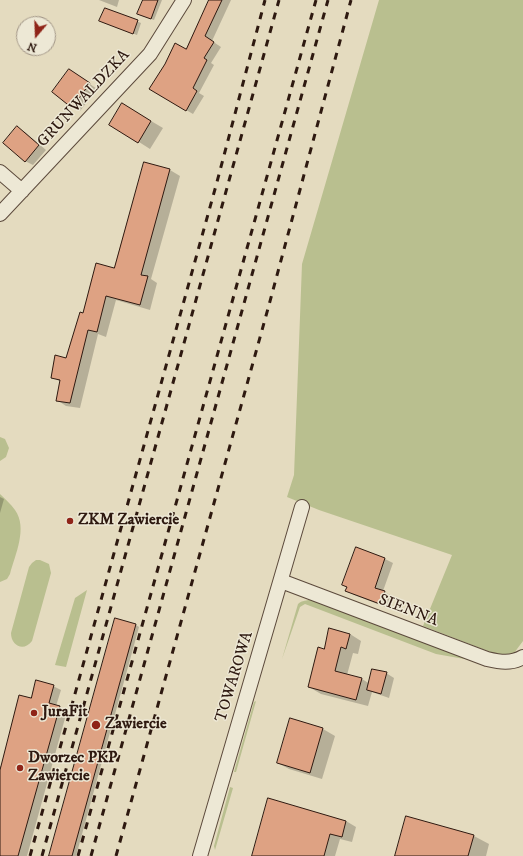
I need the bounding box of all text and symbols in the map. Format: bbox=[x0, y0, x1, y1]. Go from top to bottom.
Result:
north arrow bbox=[16, 16, 56, 56]
street label: GRUNWALDZKA bbox=[34, 46, 134, 152]
place label: ZKM Zawiercie bbox=[78, 511, 179, 531]
marker: ZKM Zawiercie bbox=[65, 516, 75, 526]
street label: SIENNA bbox=[375, 591, 441, 631]
street label: TOWAROWA bbox=[212, 629, 258, 725]
place label: JuraFit bbox=[42, 703, 88, 723]
marker: JuraFit bbox=[29, 708, 39, 718]
place label: Zawiercie bbox=[105, 715, 167, 735]
marker: Zawiercie bbox=[90, 719, 102, 731]
place label: Dworzec PKP Zawiercie bbox=[28, 749, 117, 787]
marker: Dworzec PKP Zawiercie bbox=[15, 763, 25, 773]

